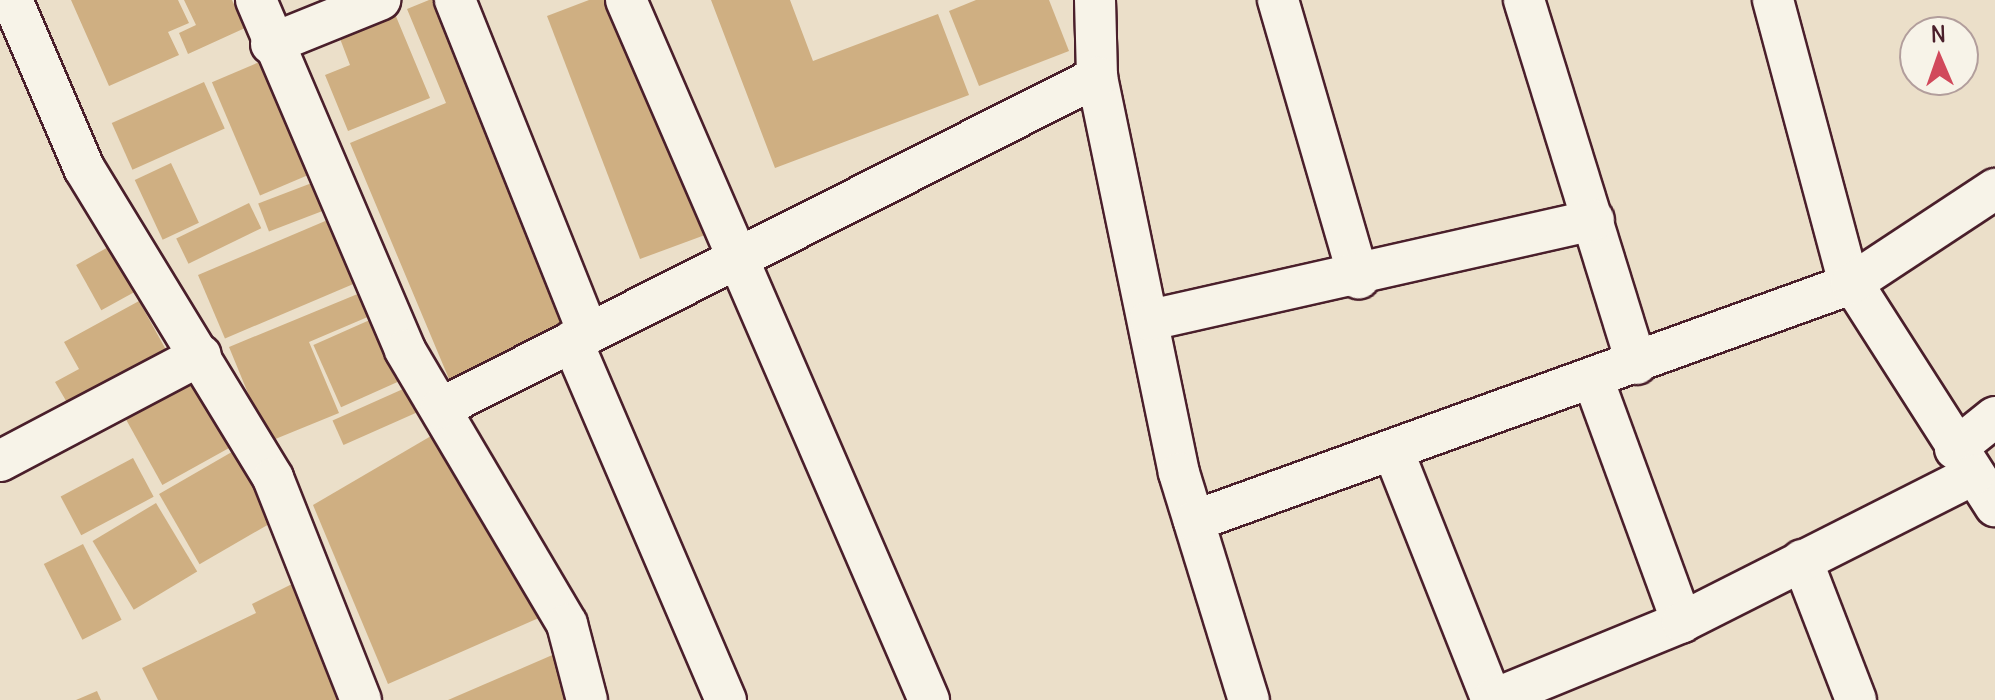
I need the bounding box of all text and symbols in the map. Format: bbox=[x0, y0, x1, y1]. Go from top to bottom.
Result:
north arrow bbox=[1899, 16, 1979, 96]
text: N bbox=[1930, 20, 1946, 48]

